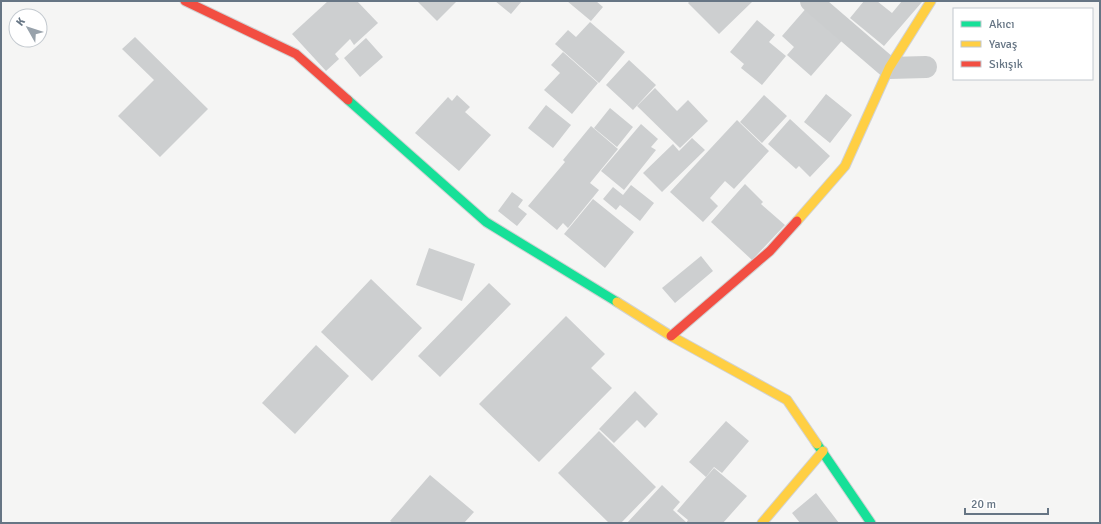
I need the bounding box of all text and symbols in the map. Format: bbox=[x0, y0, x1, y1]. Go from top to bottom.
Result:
north arrow bbox=[8, 8, 48, 48]
legend bbox=[953, 8, 1093, 80]
text: K bbox=[13, 15, 28, 29]
text: Akıcı bbox=[989, 17, 1015, 32]
text: Yavaş bbox=[989, 37, 1017, 52]
text: Sıkışık bbox=[989, 57, 1023, 72]
scale bar bbox=[965, 490, 1048, 516]
text: 20 m bbox=[971, 497, 996, 512]

